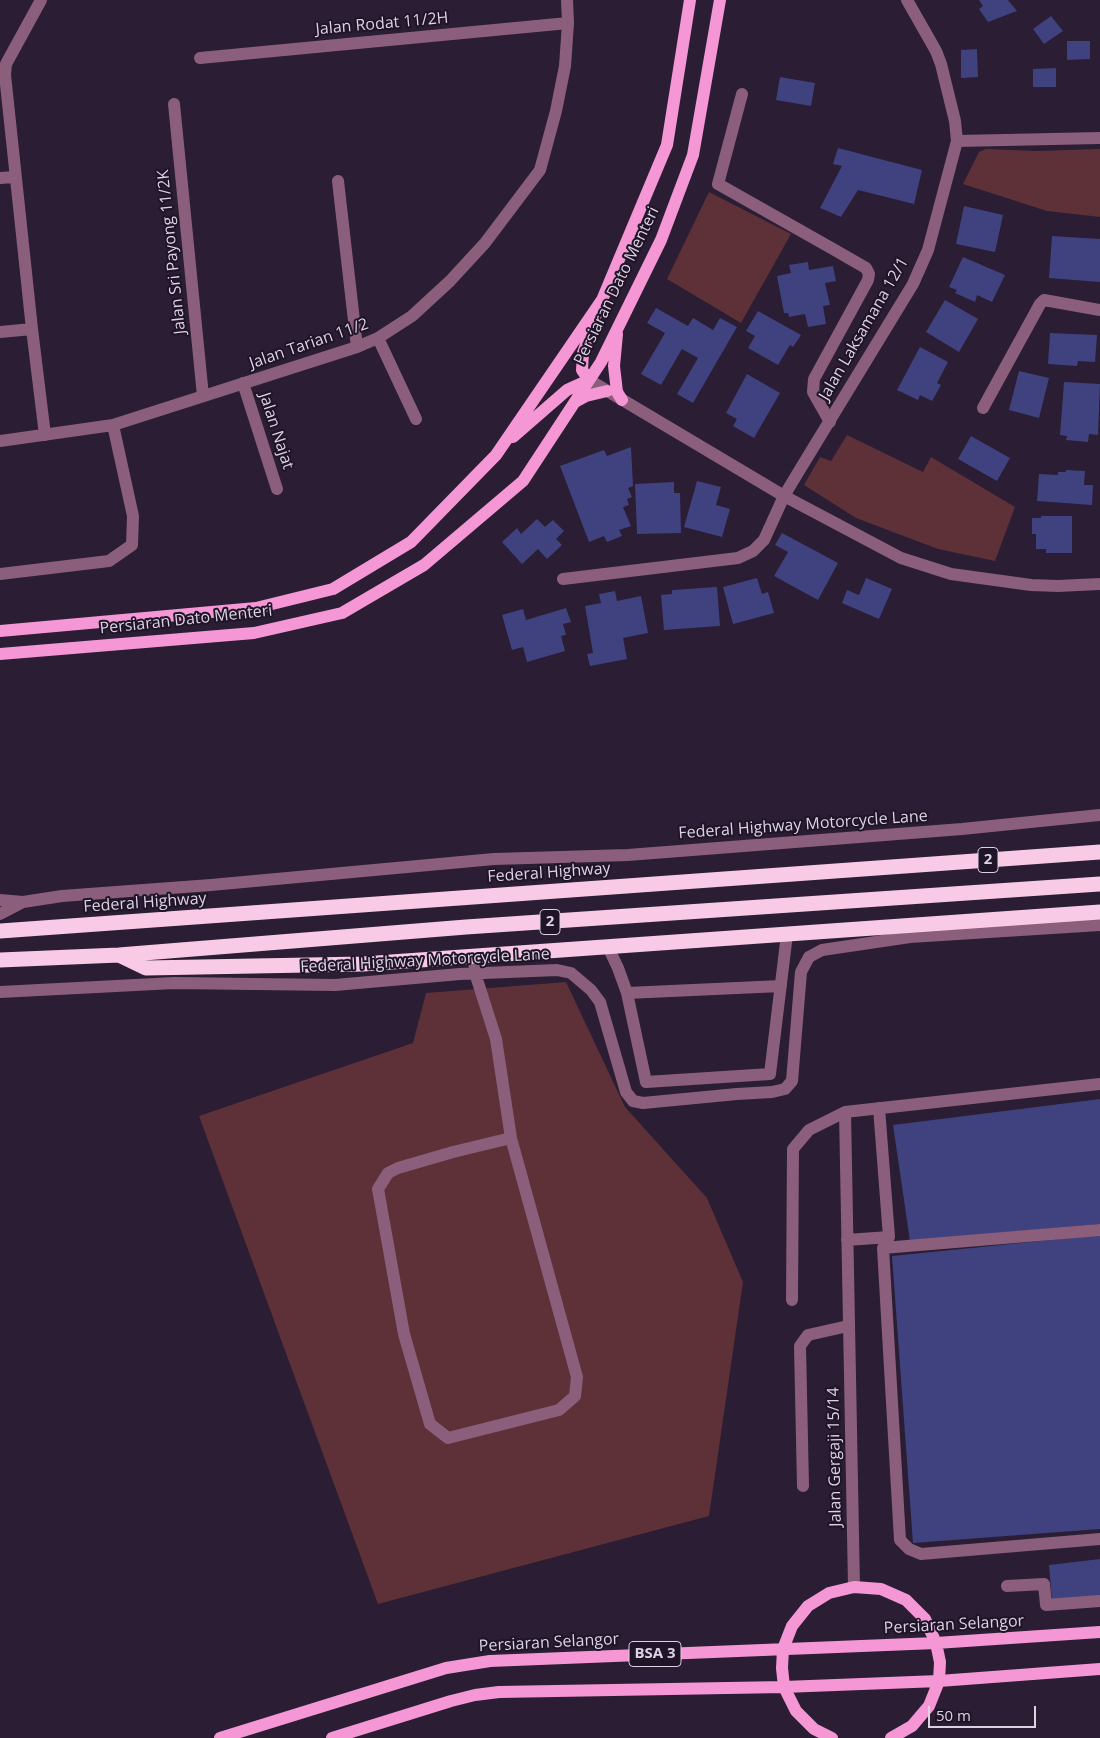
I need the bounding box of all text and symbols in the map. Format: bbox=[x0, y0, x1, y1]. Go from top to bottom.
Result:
street label: Jalan Rodat 11/2H bbox=[315, 9, 449, 39]
street label: Jalan Sri Payong 11/2K bbox=[154, 169, 190, 335]
street label: Persiaran Dato Menteri bbox=[570, 204, 664, 368]
street label: Jalan Laksamana 12/1 bbox=[815, 254, 913, 404]
street label: Jalan Tarian 11/2 bbox=[247, 315, 371, 373]
street label: Jalan Najat bbox=[255, 390, 297, 472]
street label: Persiaran Dato Menteri bbox=[99, 601, 273, 639]
street label: Federal Highway Motorcycle Lane bbox=[678, 807, 928, 843]
road number: 2 bbox=[978, 848, 998, 872]
street label: Federal Highway bbox=[487, 859, 611, 887]
street label: Federal Highway bbox=[83, 889, 207, 917]
road number: 2 bbox=[540, 910, 560, 934]
street label: Federal Highway Motorcycle Lane bbox=[300, 945, 550, 977]
street label: Jalan Gergaji 15/14 bbox=[824, 1387, 846, 1527]
street label: Persiaran Selangor bbox=[883, 1612, 1025, 1638]
street label: Persiaran Selangor bbox=[478, 1630, 620, 1656]
road number: BSA 3 bbox=[629, 1642, 681, 1666]
scale bar bbox=[930, 1696, 1038, 1728]
text: 50 m bbox=[936, 1705, 971, 1725]

